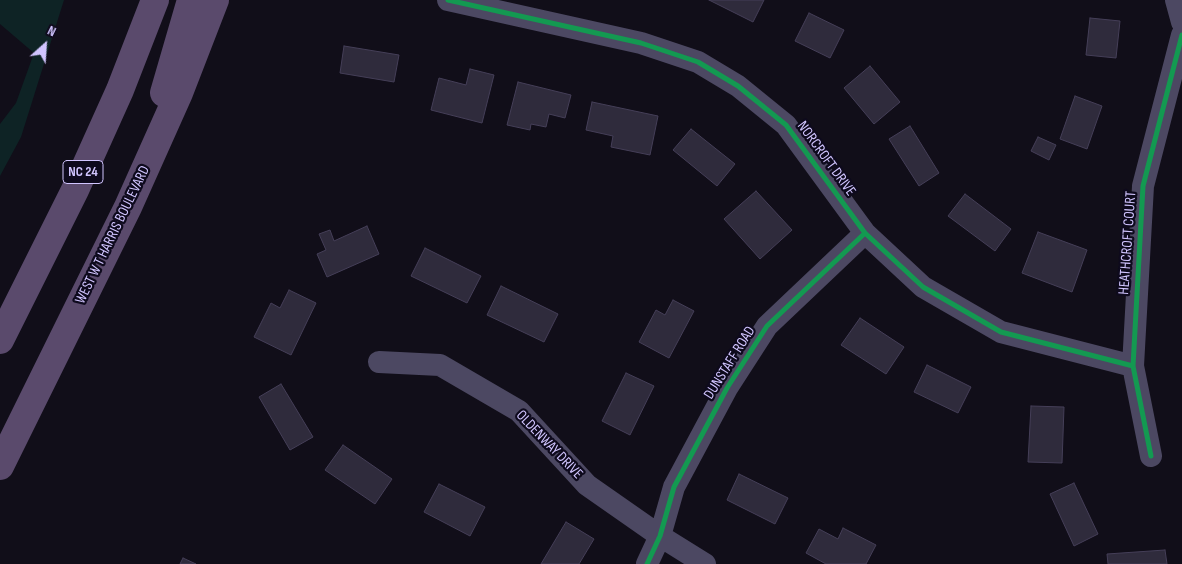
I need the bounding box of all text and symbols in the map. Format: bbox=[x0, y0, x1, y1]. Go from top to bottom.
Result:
north arrow bbox=[20, 20, 70, 70]
text: N bbox=[45, 22, 59, 40]
street label: NORCROFT DRIVE bbox=[793, 118, 859, 200]
road number: NC 24 bbox=[63, 160, 103, 183]
street label: WEST W T HARRIS BOULEVARD bbox=[72, 163, 154, 307]
street label: HEATHCROFT COURT bbox=[1115, 191, 1141, 295]
street label: DUNSTAFF ROAD bbox=[700, 323, 760, 403]
street label: OLDENWAY DRIVE bbox=[512, 407, 586, 483]

